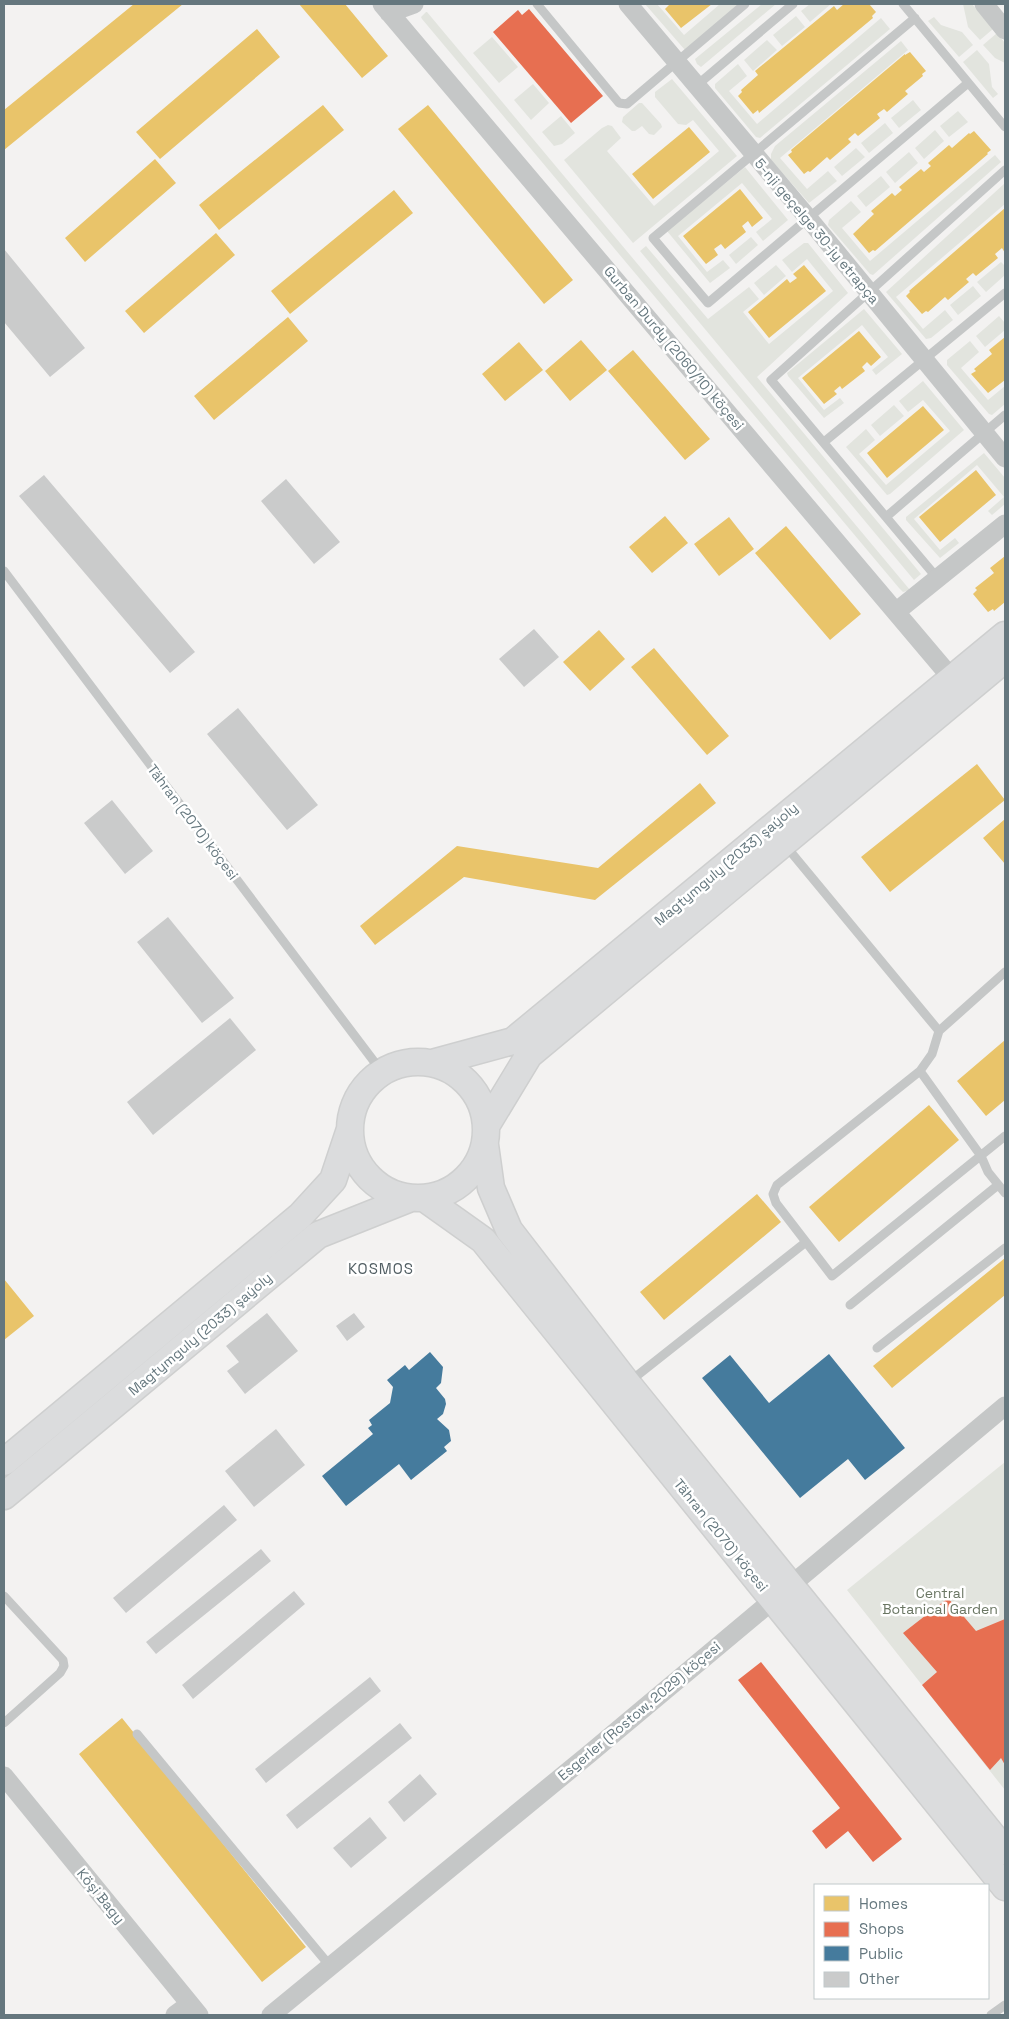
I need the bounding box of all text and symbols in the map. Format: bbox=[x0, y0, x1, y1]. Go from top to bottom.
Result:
street label: 5-nji geçelge 30-jy etrapça bbox=[751, 155, 883, 307]
street label: Gurban Durdy (2060/10) köçesi bbox=[600, 262, 748, 434]
street label: Tähran (2070) köçesi bbox=[144, 761, 242, 883]
street label: Magtymguly (2033) şaýoly bbox=[650, 799, 802, 929]
district label: KOSMOS bbox=[348, 1259, 414, 1278]
street label: Magtymguly (2033) şaýoly bbox=[124, 1269, 276, 1399]
street label: Tähran (2070) köçesi bbox=[670, 1475, 772, 1595]
park label: Central Botanical Garden bbox=[882, 1584, 998, 1618]
street label: Esgerler (Rostow, 2029) köçesi bbox=[554, 1638, 724, 1784]
street label: Köşi Bagy bbox=[73, 1865, 129, 1927]
legend bbox=[814, 1884, 989, 1999]
text: Homes bbox=[859, 1894, 908, 1913]
text: Shops bbox=[859, 1919, 904, 1938]
text: Public bbox=[859, 1944, 903, 1963]
text: Other bbox=[859, 1969, 900, 1988]

